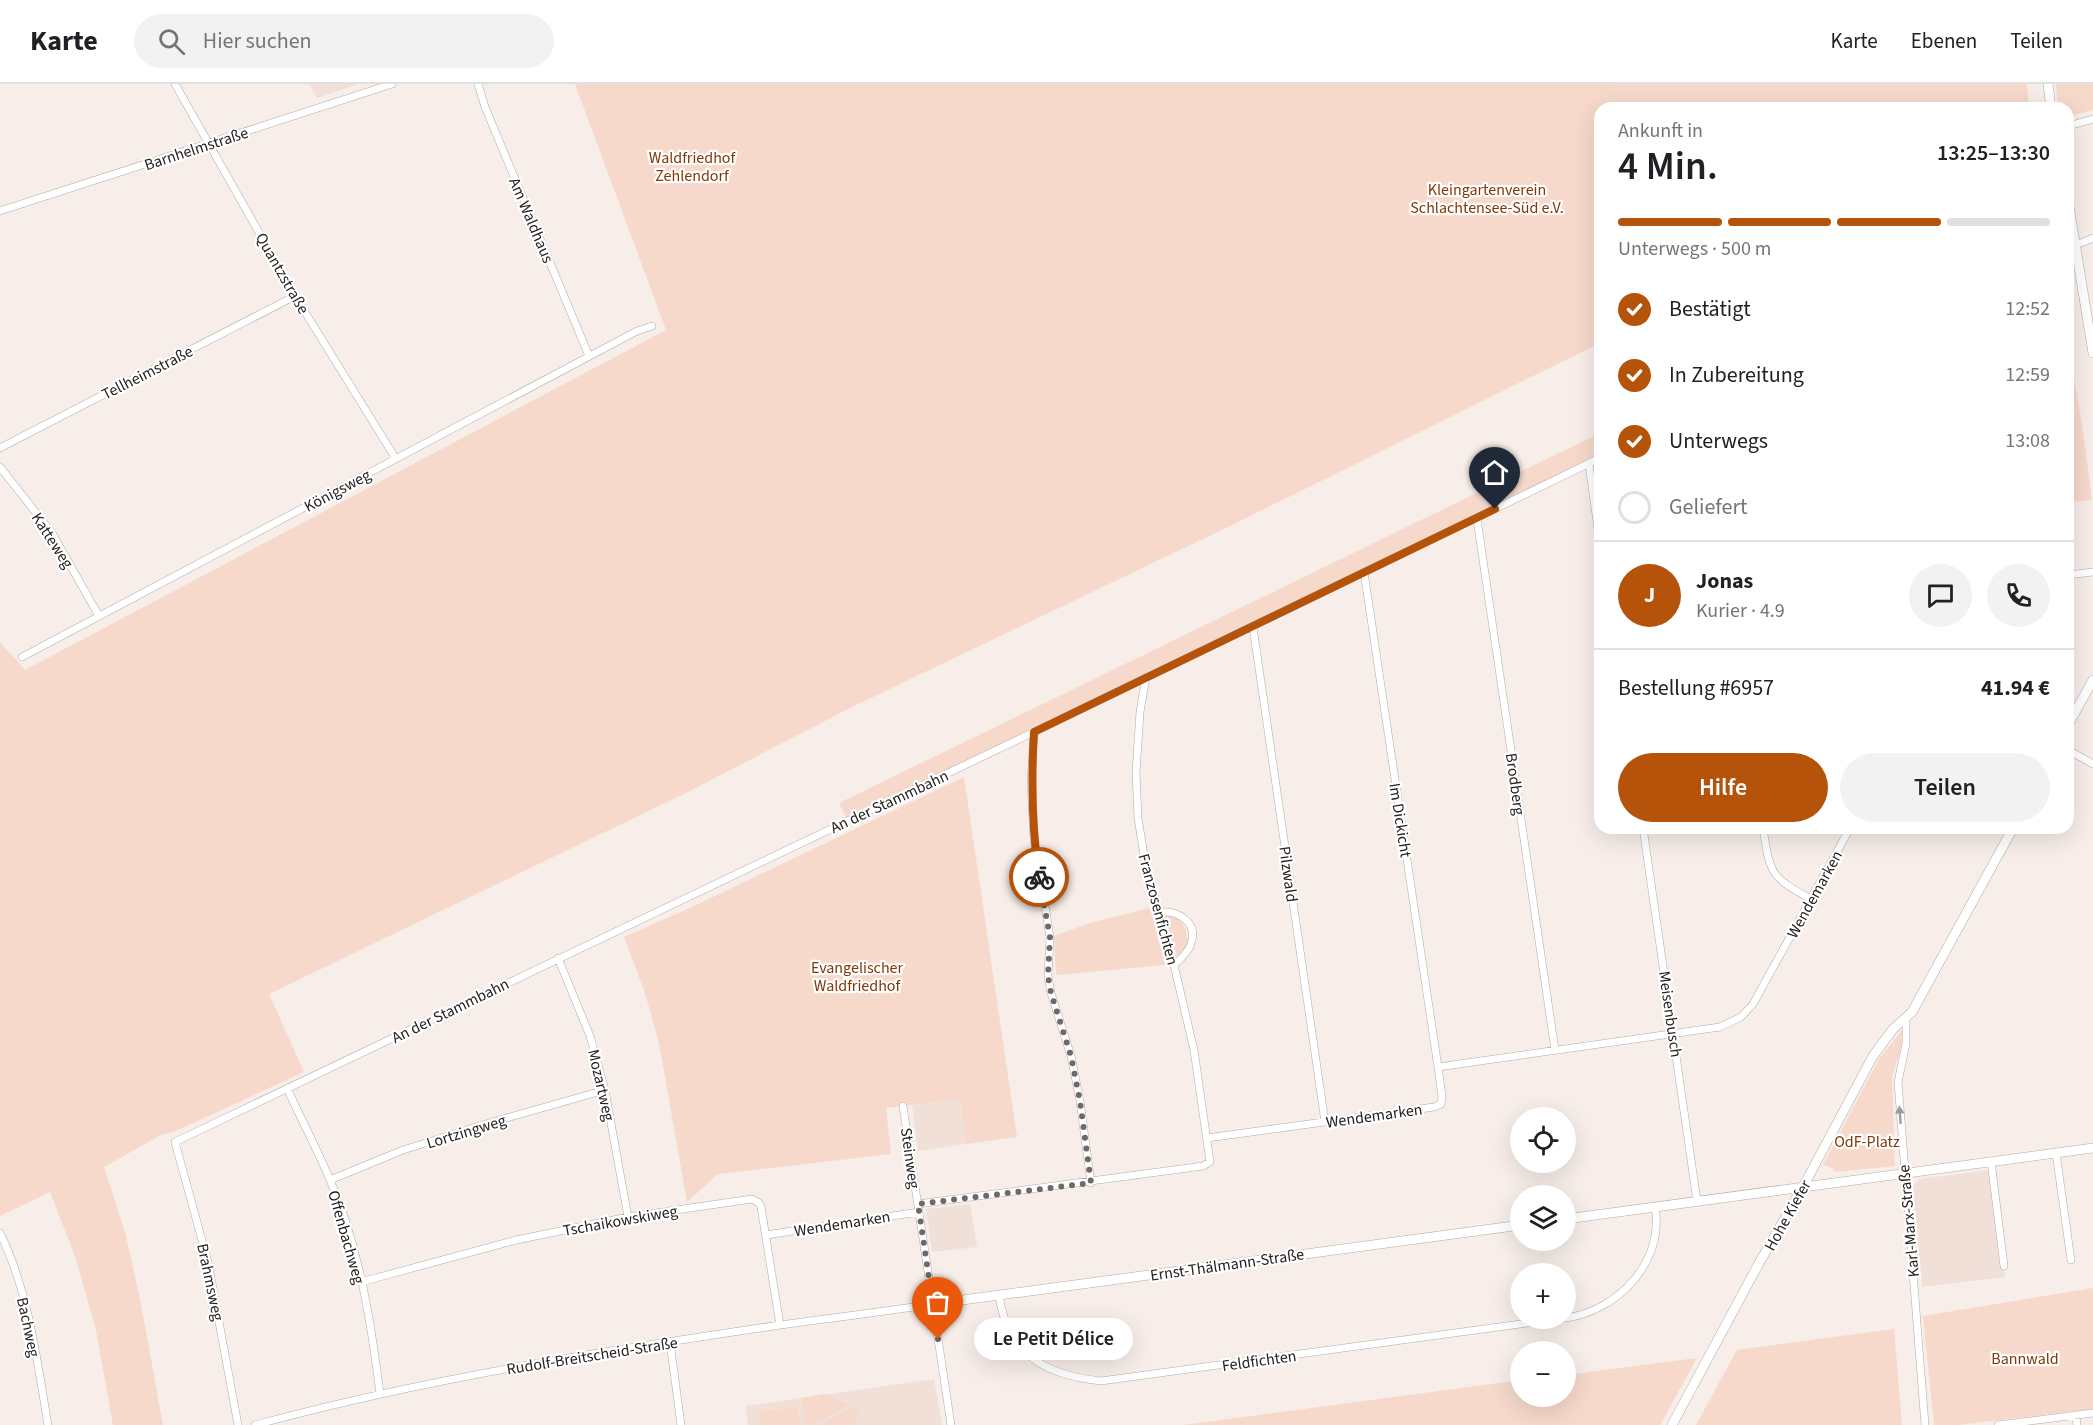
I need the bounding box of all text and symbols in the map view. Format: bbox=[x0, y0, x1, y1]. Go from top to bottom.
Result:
search box bbox=[134, 14, 554, 68]
text: Karte bbox=[30, 21, 98, 61]
icon: search bbox=[155, 25, 188, 58]
text: Hier suchen bbox=[203, 25, 312, 57]
text: Karte bbox=[1831, 26, 1878, 56]
text: Ebenen bbox=[1911, 26, 1977, 56]
text: Teilen bbox=[2010, 26, 2063, 56]
text: Ankunft in bbox=[1618, 117, 1703, 145]
street label: Barnhelmstraße bbox=[142, 122, 251, 176]
text: 13:25–13:30 bbox=[1937, 137, 2050, 169]
text: 4 Min. bbox=[1618, 139, 1718, 195]
park label: Waldfriedhof Zehlendorf bbox=[649, 147, 736, 187]
street label: Am Waldhaus bbox=[503, 174, 559, 267]
park label: Kleingartenverein Schlachtensee-Süd e.V. bbox=[1410, 179, 1564, 219]
street label: Quantzstraße bbox=[250, 229, 314, 318]
text: Unterwegs · 500 m bbox=[1618, 235, 1771, 263]
icon: check bbox=[1618, 293, 1651, 326]
text: Bestätigt bbox=[1669, 293, 1751, 325]
text: 12:52 bbox=[2005, 295, 2050, 323]
street label: Tellheimstraße bbox=[98, 340, 197, 405]
icon: check bbox=[1618, 359, 1651, 392]
text: In Zubereitung bbox=[1669, 359, 1804, 391]
text: 12:59 bbox=[2005, 361, 2050, 389]
icon: check bbox=[1618, 425, 1651, 458]
text: Unterwegs bbox=[1669, 425, 1768, 457]
text: 13:08 bbox=[2005, 427, 2050, 455]
pin bbox=[1469, 447, 1520, 509]
icon: home bbox=[1478, 456, 1511, 489]
street label: Königsweg bbox=[300, 464, 375, 518]
text: Geliefert bbox=[1669, 491, 1748, 523]
street label: Katteweg bbox=[26, 508, 78, 573]
button: chat bbox=[1909, 564, 1972, 627]
button: phone bbox=[1987, 564, 2050, 627]
text: Jonas bbox=[1696, 565, 1753, 597]
text: J bbox=[1644, 579, 1655, 611]
text: Kurier · 4.9 bbox=[1696, 597, 1785, 625]
text: Bestellung #6957 bbox=[1618, 672, 1774, 704]
text: 41.94 € bbox=[1981, 672, 2050, 704]
street label: Brodberg bbox=[1500, 752, 1530, 817]
button: Hilfe bbox=[1618, 753, 1828, 822]
button: Teilen bbox=[1840, 753, 2050, 822]
street label: An der Stammbahn bbox=[827, 765, 952, 839]
street label: Im Dickicht bbox=[1383, 781, 1417, 860]
street label: Pilzwald bbox=[1273, 845, 1303, 904]
courier bbox=[1009, 847, 1069, 907]
street label: Wendemarken bbox=[1782, 847, 1848, 942]
street label: Franzosenfichten bbox=[1133, 851, 1184, 968]
icon: bike bbox=[1023, 861, 1056, 894]
park label: Evangelischer Waldfriedhof bbox=[811, 957, 904, 997]
street label: Meisenbusch bbox=[1653, 969, 1687, 1059]
street label: An der Stammbahn bbox=[388, 973, 513, 1049]
street label: Mozartweg bbox=[582, 1047, 620, 1123]
street label: Wendemarken bbox=[1324, 1098, 1424, 1134]
one-way arrow bbox=[1895, 1105, 1905, 1124]
map controls bbox=[1510, 1107, 1576, 1407]
button: locate bbox=[1510, 1107, 1576, 1173]
street label: Lortzingweg bbox=[424, 1109, 509, 1154]
street label: Steinweg bbox=[895, 1126, 925, 1190]
park label: OdF-Platz bbox=[1834, 1131, 1900, 1153]
street label: Karl-Marx-Straße bbox=[1893, 1164, 1925, 1278]
street label: Hohe Kiefer bbox=[1759, 1176, 1817, 1255]
button: layers bbox=[1510, 1185, 1576, 1251]
street label: Offenbachweg bbox=[322, 1188, 370, 1287]
street label: Tschaikowskiweg bbox=[561, 1200, 679, 1242]
street label: Wendemarken bbox=[792, 1206, 892, 1242]
street label: Brahmsweg bbox=[191, 1241, 229, 1323]
street label: Ernst-Thälmann-Straße bbox=[1149, 1243, 1306, 1287]
button: + bbox=[1510, 1263, 1576, 1329]
pin bbox=[912, 1277, 963, 1339]
icon: bag bbox=[921, 1286, 954, 1319]
street label: Bachweg bbox=[11, 1295, 45, 1359]
callout: Le Petit Délice bbox=[974, 1318, 1133, 1360]
text: Le Petit Délice bbox=[993, 1325, 1114, 1353]
street label: Rudolf-Breitscheid-Straße bbox=[505, 1332, 679, 1380]
button: − bbox=[1510, 1341, 1576, 1407]
street label: Feldfichten bbox=[1220, 1345, 1298, 1377]
park label: Bannwald bbox=[1991, 1348, 2059, 1370]

